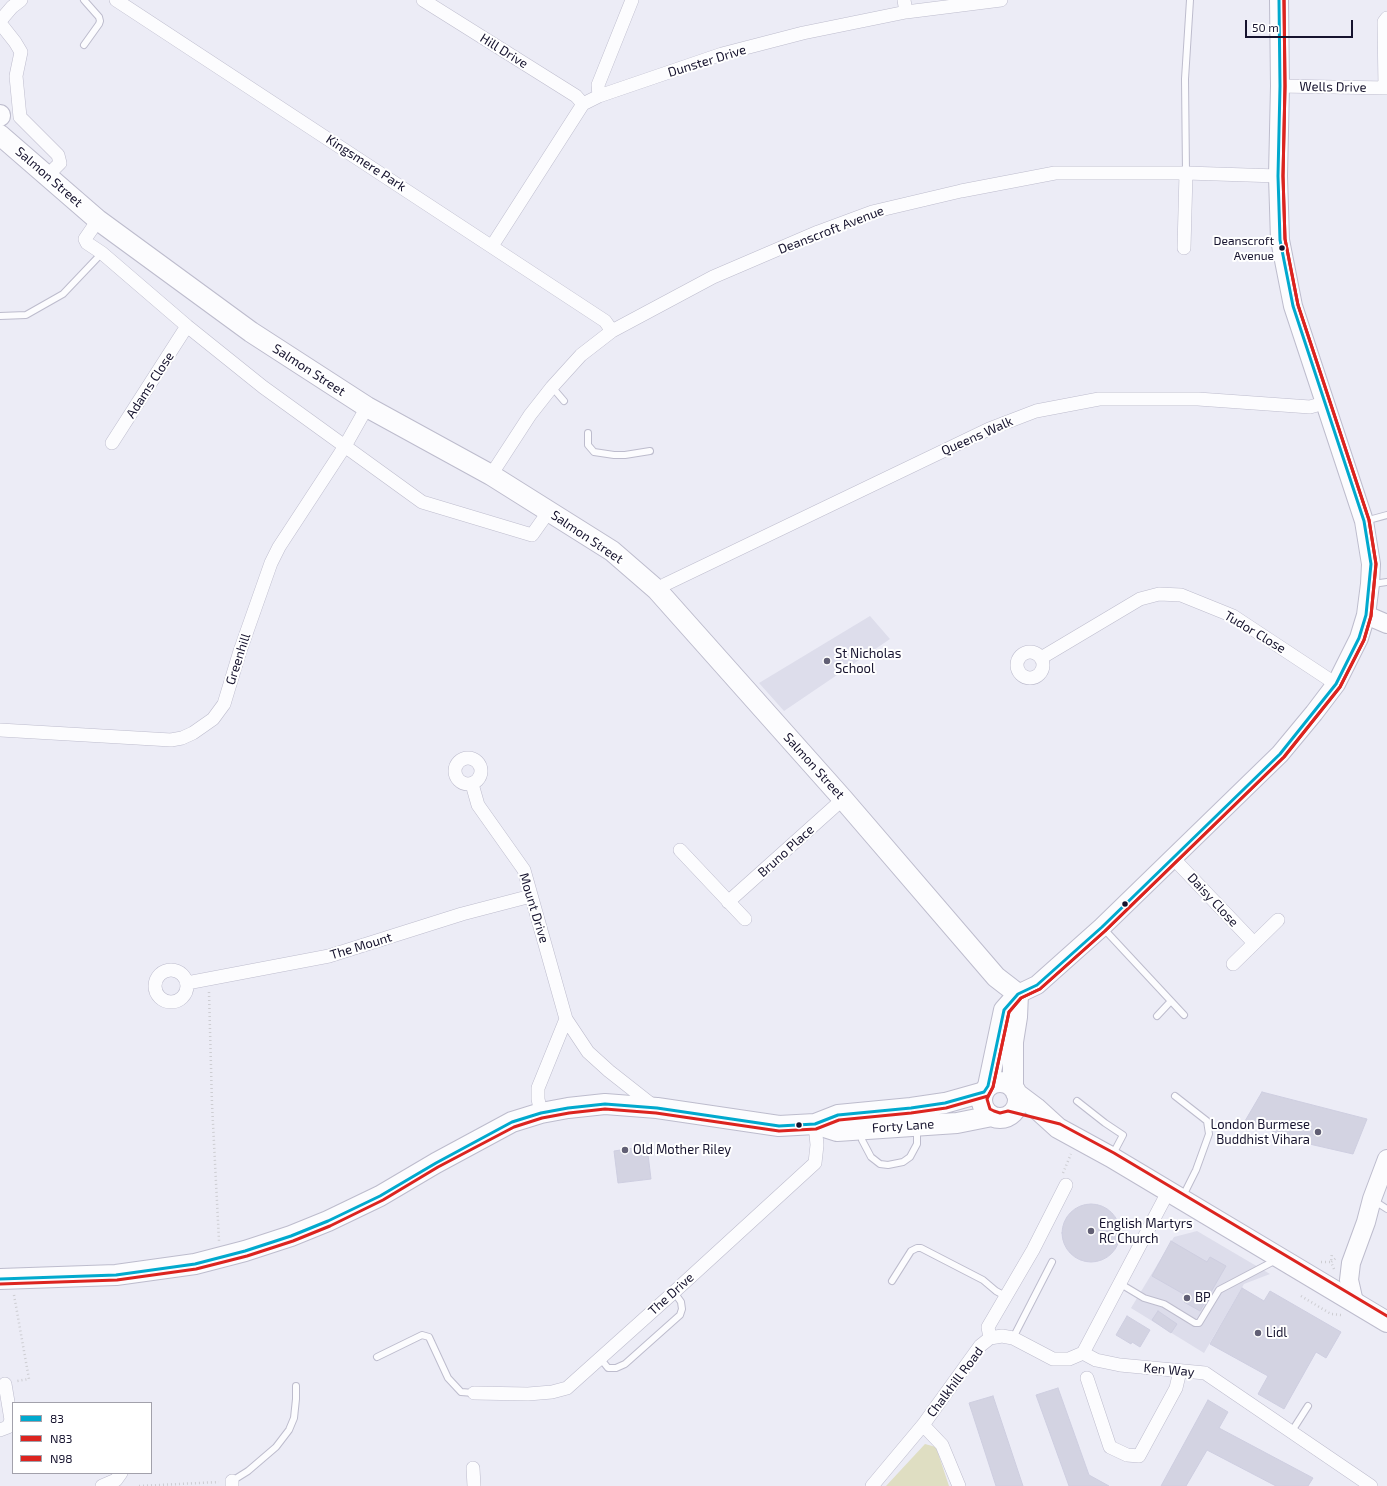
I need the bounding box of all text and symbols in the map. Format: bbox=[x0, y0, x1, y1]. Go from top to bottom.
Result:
scale bar bbox=[1247, 12, 1355, 38]
text: 50 m bbox=[1252, 20, 1279, 34]
street label: Hill Drive bbox=[477, 30, 531, 72]
street label: Dunster Drive bbox=[666, 42, 748, 80]
street label: Wells Drive bbox=[1299, 79, 1367, 95]
street label: Kingsmere Park bbox=[323, 131, 409, 195]
street label: Salmon Street bbox=[12, 144, 86, 210]
street label: Deanscroft Avenue bbox=[776, 203, 886, 257]
place label: Deanscroft Avenue bbox=[1213, 234, 1274, 262]
marker: Deanscroft Avenue bbox=[1277, 243, 1287, 253]
street label: Salmon Street bbox=[270, 341, 348, 399]
street label: Adams Close bbox=[123, 349, 177, 421]
street label: Queens Walk bbox=[939, 413, 1015, 459]
street label: Salmon Street bbox=[548, 507, 626, 567]
street label: Tudor Close bbox=[1221, 608, 1289, 656]
street label: Greenhill bbox=[222, 631, 254, 687]
place label: St Nicholas School bbox=[835, 646, 901, 677]
marker: St Nicholas School bbox=[822, 656, 832, 666]
street label: Salmon Street bbox=[780, 730, 848, 802]
street label: Bruno Place bbox=[755, 822, 817, 880]
street label: Daisy Close bbox=[1184, 870, 1242, 930]
street label: Mount Drive bbox=[516, 871, 552, 945]
unlabelled marker bbox=[1120, 899, 1130, 909]
street label: The Mount bbox=[328, 929, 394, 963]
street label: Forty Lane bbox=[871, 1116, 935, 1136]
place label: London Burmese Buddhist Vihara bbox=[1210, 1117, 1310, 1148]
unlabelled marker bbox=[794, 1120, 804, 1130]
marker: London Burmese Buddhist Vihara bbox=[1313, 1127, 1323, 1137]
place label: Old Mother Riley bbox=[633, 1142, 731, 1158]
marker: Old Mother Riley bbox=[620, 1145, 630, 1155]
place label: English Martyrs RC Church bbox=[1099, 1216, 1193, 1247]
marker: English Martyrs RC Church bbox=[1086, 1226, 1096, 1236]
street label: The Drive bbox=[645, 1270, 697, 1318]
place label: BP bbox=[1195, 1290, 1211, 1306]
marker: BP bbox=[1182, 1293, 1192, 1303]
place label: Lidl bbox=[1266, 1325, 1287, 1341]
marker: Lidl bbox=[1253, 1328, 1263, 1338]
street label: Chalkhill Road bbox=[924, 1344, 986, 1420]
street label: Ken Way bbox=[1143, 1360, 1195, 1380]
legend bbox=[12, 1402, 152, 1474]
text: 83 bbox=[50, 1411, 64, 1425]
text: N83 bbox=[50, 1431, 72, 1445]
text: N98 bbox=[50, 1451, 73, 1465]

